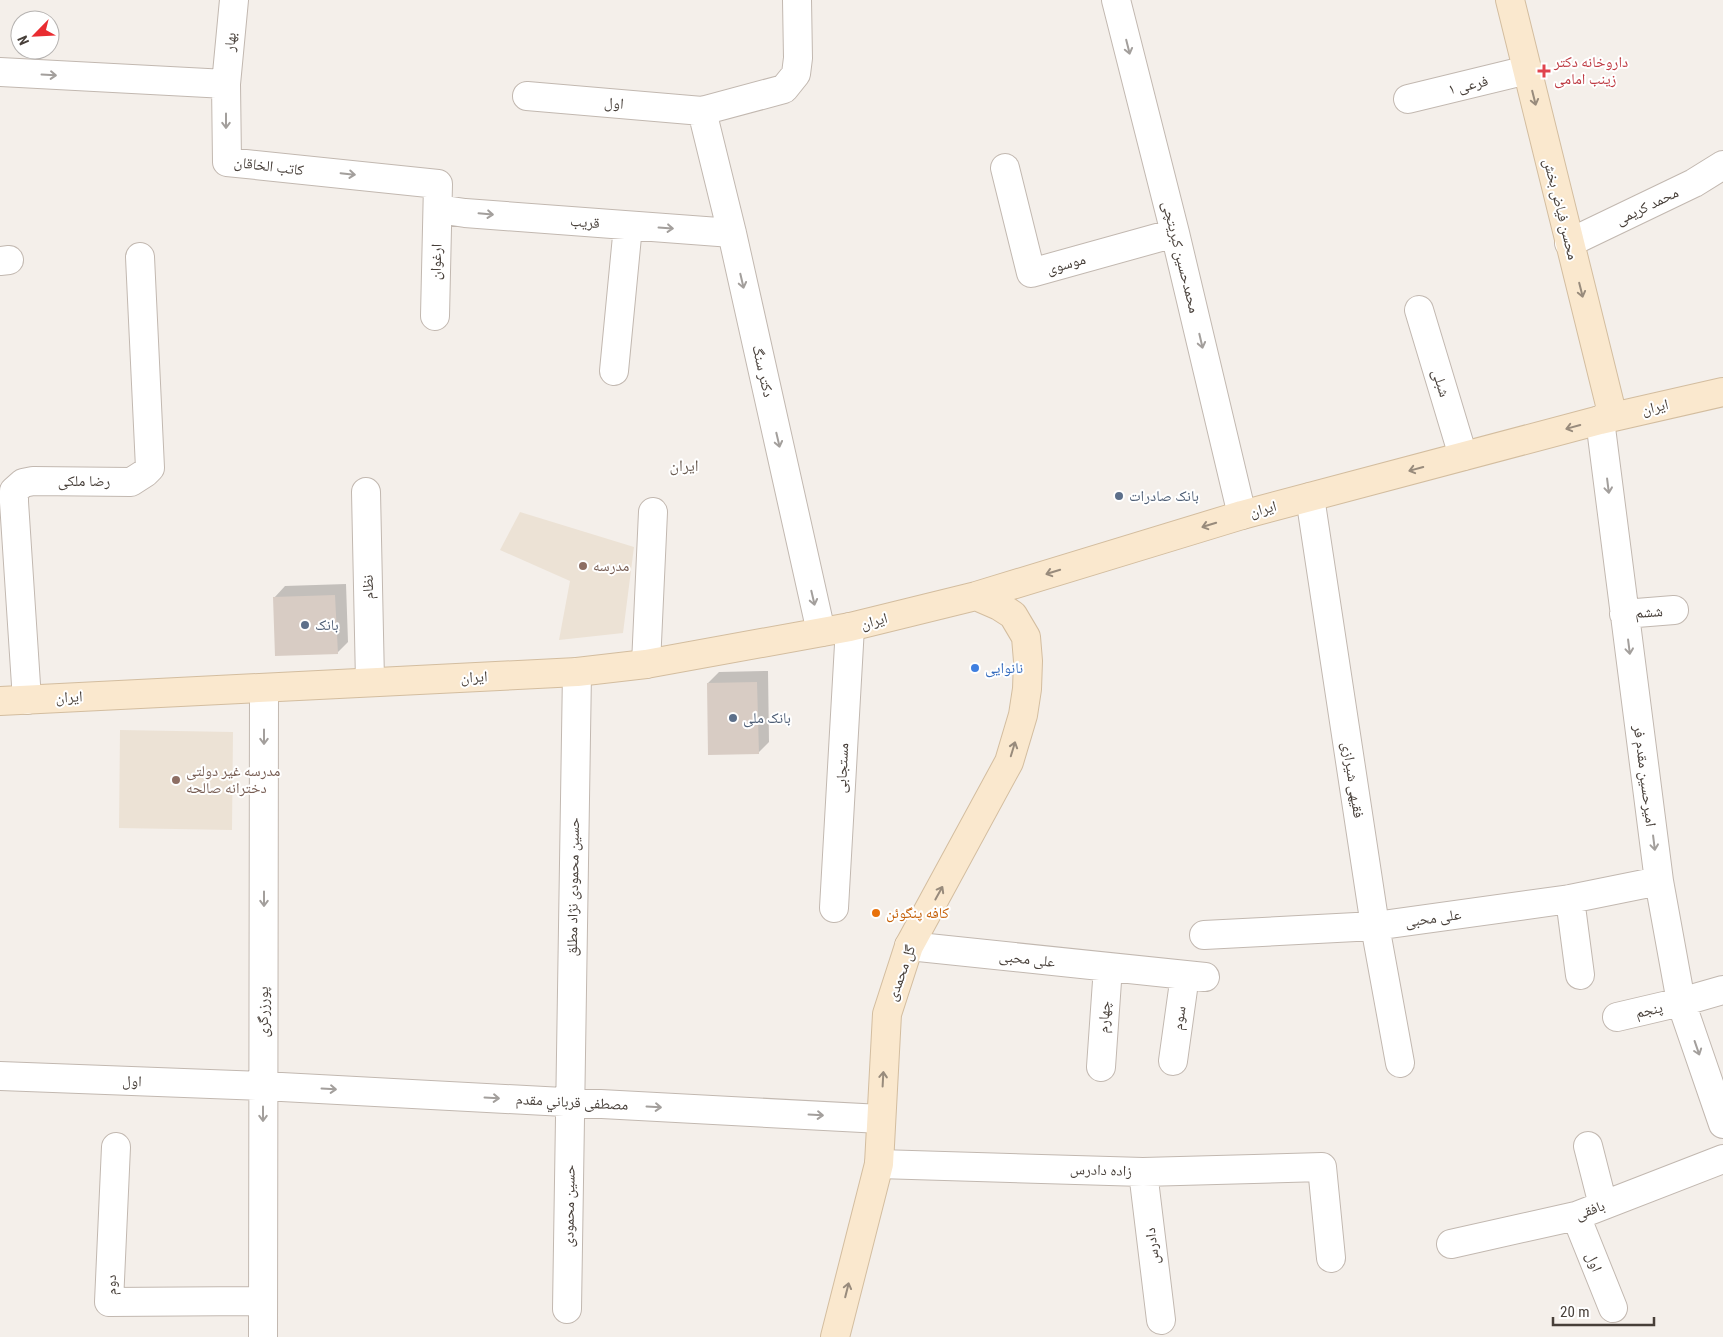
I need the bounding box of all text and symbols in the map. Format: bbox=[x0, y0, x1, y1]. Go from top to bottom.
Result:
north arrow bbox=[10, 10, 60, 60]
street label: بهار bbox=[220, 32, 240, 53]
text: N bbox=[14, 33, 32, 47]
one-way arrow bbox=[1124, 39, 1133, 55]
place label: داروخانه دکتر زینب امامی bbox=[1553, 53, 1628, 89]
marker: داروخانه دکتر زینب امامی bbox=[1538, 65, 1550, 77]
one-way arrow bbox=[40, 70, 56, 79]
street label: فرعی ۱ bbox=[1446, 72, 1490, 99]
one-way arrow bbox=[1530, 90, 1539, 106]
street label: اول bbox=[603, 93, 625, 114]
one-way arrow bbox=[222, 113, 231, 129]
street label: کاتب الخاقان bbox=[233, 153, 305, 180]
street label: محسن فیاض بخش bbox=[1539, 156, 1582, 262]
one-way arrow bbox=[340, 169, 356, 179]
street label: محمد کریمی bbox=[1613, 183, 1682, 230]
street label: محمدحسین کبریتچی bbox=[1157, 199, 1204, 315]
one-way arrow bbox=[478, 210, 494, 219]
street label: قریب bbox=[569, 212, 601, 232]
one-way arrow bbox=[657, 224, 673, 233]
street label: ارغوان bbox=[426, 244, 447, 281]
street label: موسوی bbox=[1044, 250, 1088, 279]
one-way arrow bbox=[738, 272, 747, 288]
one-way arrow bbox=[1577, 282, 1586, 298]
one-way arrow bbox=[1197, 332, 1206, 348]
street label: دکتر سنگ bbox=[748, 343, 778, 399]
street label: شبلی bbox=[1427, 367, 1454, 400]
street label: ایران bbox=[1640, 395, 1670, 420]
one-way arrow bbox=[1566, 423, 1582, 432]
one-way arrow bbox=[774, 431, 783, 447]
district label: ایران bbox=[670, 456, 698, 476]
one-way arrow bbox=[1409, 465, 1425, 474]
street label: رضا ملکی bbox=[58, 472, 110, 491]
one-way arrow bbox=[1603, 478, 1613, 494]
place label: بانک صادرات bbox=[1129, 487, 1199, 505]
marker: بانک صادرات bbox=[1113, 490, 1125, 502]
street label: ایران bbox=[1248, 497, 1279, 522]
one-way arrow bbox=[1201, 520, 1217, 530]
place label: مدرسه bbox=[593, 557, 630, 575]
marker: مدرسه bbox=[577, 560, 589, 572]
one-way arrow bbox=[1046, 568, 1062, 578]
street label: نظام bbox=[359, 574, 378, 600]
one-way arrow bbox=[809, 590, 818, 606]
street label: ششم bbox=[1635, 602, 1664, 623]
street label: ایران bbox=[859, 609, 890, 634]
place label: بانک bbox=[315, 616, 339, 634]
marker: بانک bbox=[299, 619, 311, 631]
one-way arrow bbox=[1624, 639, 1634, 655]
place label: نانوایی bbox=[985, 659, 1023, 678]
marker: نانوایی bbox=[969, 662, 981, 674]
street label: ایران bbox=[460, 667, 488, 688]
street label: ایران bbox=[55, 687, 83, 708]
place label: بانک ملی bbox=[743, 709, 791, 728]
marker: بانک ملی bbox=[727, 712, 739, 724]
street label: امیرحسین مقدم فر bbox=[1629, 723, 1660, 828]
one-way arrow bbox=[259, 728, 269, 744]
one-way arrow bbox=[1008, 741, 1018, 757]
street label: فقیهی شیرازی bbox=[1337, 741, 1368, 820]
street label: مستجابی bbox=[832, 742, 853, 794]
place label: مدرسه غیر دولتی دخترانه صالحه bbox=[186, 762, 281, 797]
marker: مدرسه غیر دولتی دخترانه صالحه bbox=[170, 774, 182, 786]
street label: حسین محمودی نژاد مطلق bbox=[563, 817, 584, 957]
one-way arrow bbox=[1649, 835, 1659, 851]
one-way arrow bbox=[935, 886, 944, 901]
one-way arrow bbox=[259, 891, 268, 907]
place label: کافه پنگوئن bbox=[886, 904, 949, 923]
street label: علی محبی bbox=[1404, 905, 1463, 932]
marker: کافه پنگوئن bbox=[870, 907, 882, 919]
street label: گل محمدی bbox=[883, 942, 920, 1004]
street label: علی محبی bbox=[998, 947, 1056, 972]
street label: پورزرگری bbox=[254, 986, 273, 1038]
street label: پنجم bbox=[1634, 998, 1665, 1023]
street label: چهارم bbox=[1094, 1000, 1115, 1034]
street label: سوم bbox=[1168, 1005, 1191, 1031]
one-way arrow bbox=[1693, 1040, 1702, 1055]
one-way arrow bbox=[878, 1071, 887, 1087]
street label: اول bbox=[122, 1072, 142, 1091]
one-way arrow bbox=[321, 1085, 337, 1094]
street label: مصطفی قرباني مقدم bbox=[515, 1090, 629, 1117]
one-way arrow bbox=[483, 1093, 499, 1103]
one-way arrow bbox=[646, 1102, 662, 1111]
one-way arrow bbox=[258, 1106, 268, 1122]
one-way arrow bbox=[808, 1111, 824, 1120]
street label: زاده دادرس bbox=[1070, 1160, 1133, 1181]
street label: حسین محمودی bbox=[559, 1164, 580, 1247]
street label: بافقی bbox=[1573, 1196, 1608, 1225]
street label: دادرس bbox=[1141, 1226, 1164, 1265]
street label: اول bbox=[1581, 1250, 1606, 1275]
street label: دوم bbox=[102, 1275, 121, 1295]
one-way arrow bbox=[843, 1282, 852, 1298]
scale bar bbox=[1553, 1294, 1654, 1326]
text: 20 m bbox=[1560, 1303, 1590, 1321]

